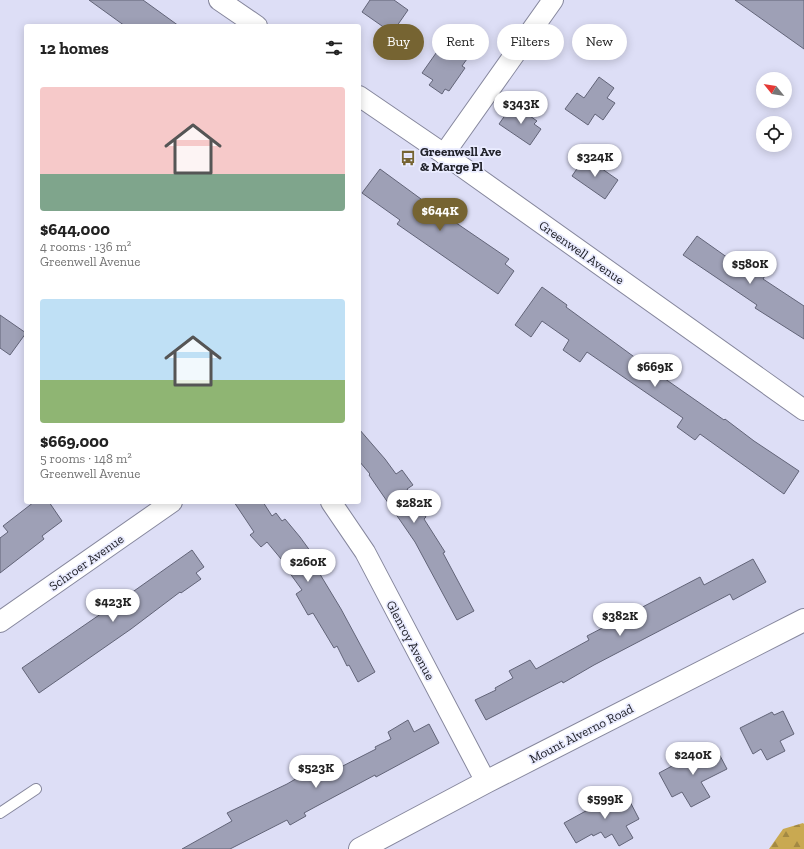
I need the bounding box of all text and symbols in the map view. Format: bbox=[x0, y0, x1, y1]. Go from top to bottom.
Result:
chip: Buy bbox=[373, 24, 424, 60]
chip: Rent bbox=[432, 24, 489, 60]
chip: Filters bbox=[497, 24, 564, 60]
chip: New bbox=[572, 24, 627, 60]
icon: filters bbox=[323, 37, 345, 59]
text: 12 homes bbox=[40, 38, 109, 58]
north arrow bbox=[756, 72, 792, 108]
map controls bbox=[756, 72, 792, 152]
pin: $343K bbox=[493, 91, 549, 125]
text: $343K bbox=[503, 96, 539, 111]
icon: home bbox=[157, 113, 229, 185]
button: locate bbox=[756, 116, 792, 152]
place label: Greenwell Ave & Marge Pl bbox=[420, 144, 502, 174]
pin: $324K bbox=[567, 144, 623, 178]
bus stop icon: Greenwell Ave & Marge Pl bbox=[399, 149, 417, 167]
text: $324K bbox=[577, 149, 613, 164]
pin: $644K bbox=[412, 198, 468, 232]
text: $644K bbox=[422, 203, 458, 218]
street label: Greenwell Avenue bbox=[536, 217, 627, 287]
text: $644,000 bbox=[40, 219, 110, 239]
text: 4 rooms · 136 m² bbox=[40, 239, 131, 254]
pin: $580K bbox=[722, 251, 778, 285]
text: Greenwell Avenue bbox=[40, 254, 140, 269]
text: $580K bbox=[732, 256, 768, 271]
icon: home bbox=[157, 325, 229, 397]
pin: $669K bbox=[627, 354, 683, 388]
text: $669K bbox=[637, 359, 673, 374]
text: $669,000 bbox=[40, 431, 109, 451]
text: 5 rooms · 148 m² bbox=[40, 451, 132, 466]
text: Greenwell Avenue bbox=[40, 466, 140, 481]
pin: $282K bbox=[386, 490, 442, 524]
text: $282K bbox=[396, 495, 432, 510]
street label: Schroer Avenue bbox=[46, 531, 126, 594]
pin: $260K bbox=[280, 549, 336, 583]
text: $260K bbox=[290, 554, 326, 569]
pin: $423K bbox=[85, 589, 141, 623]
text: $423K bbox=[95, 594, 131, 609]
street label: Glenroy Avenue bbox=[383, 598, 438, 683]
pin: $382K bbox=[592, 603, 648, 637]
text: $382K bbox=[602, 608, 638, 623]
street label: Mount Alverno Road bbox=[527, 701, 636, 766]
pin: $240K bbox=[665, 742, 721, 776]
text: $240K bbox=[674, 747, 712, 762]
pin: $523K bbox=[288, 755, 344, 789]
text: $523K bbox=[298, 760, 334, 775]
pin: $599K bbox=[577, 786, 633, 820]
text: $599K bbox=[587, 791, 623, 806]

